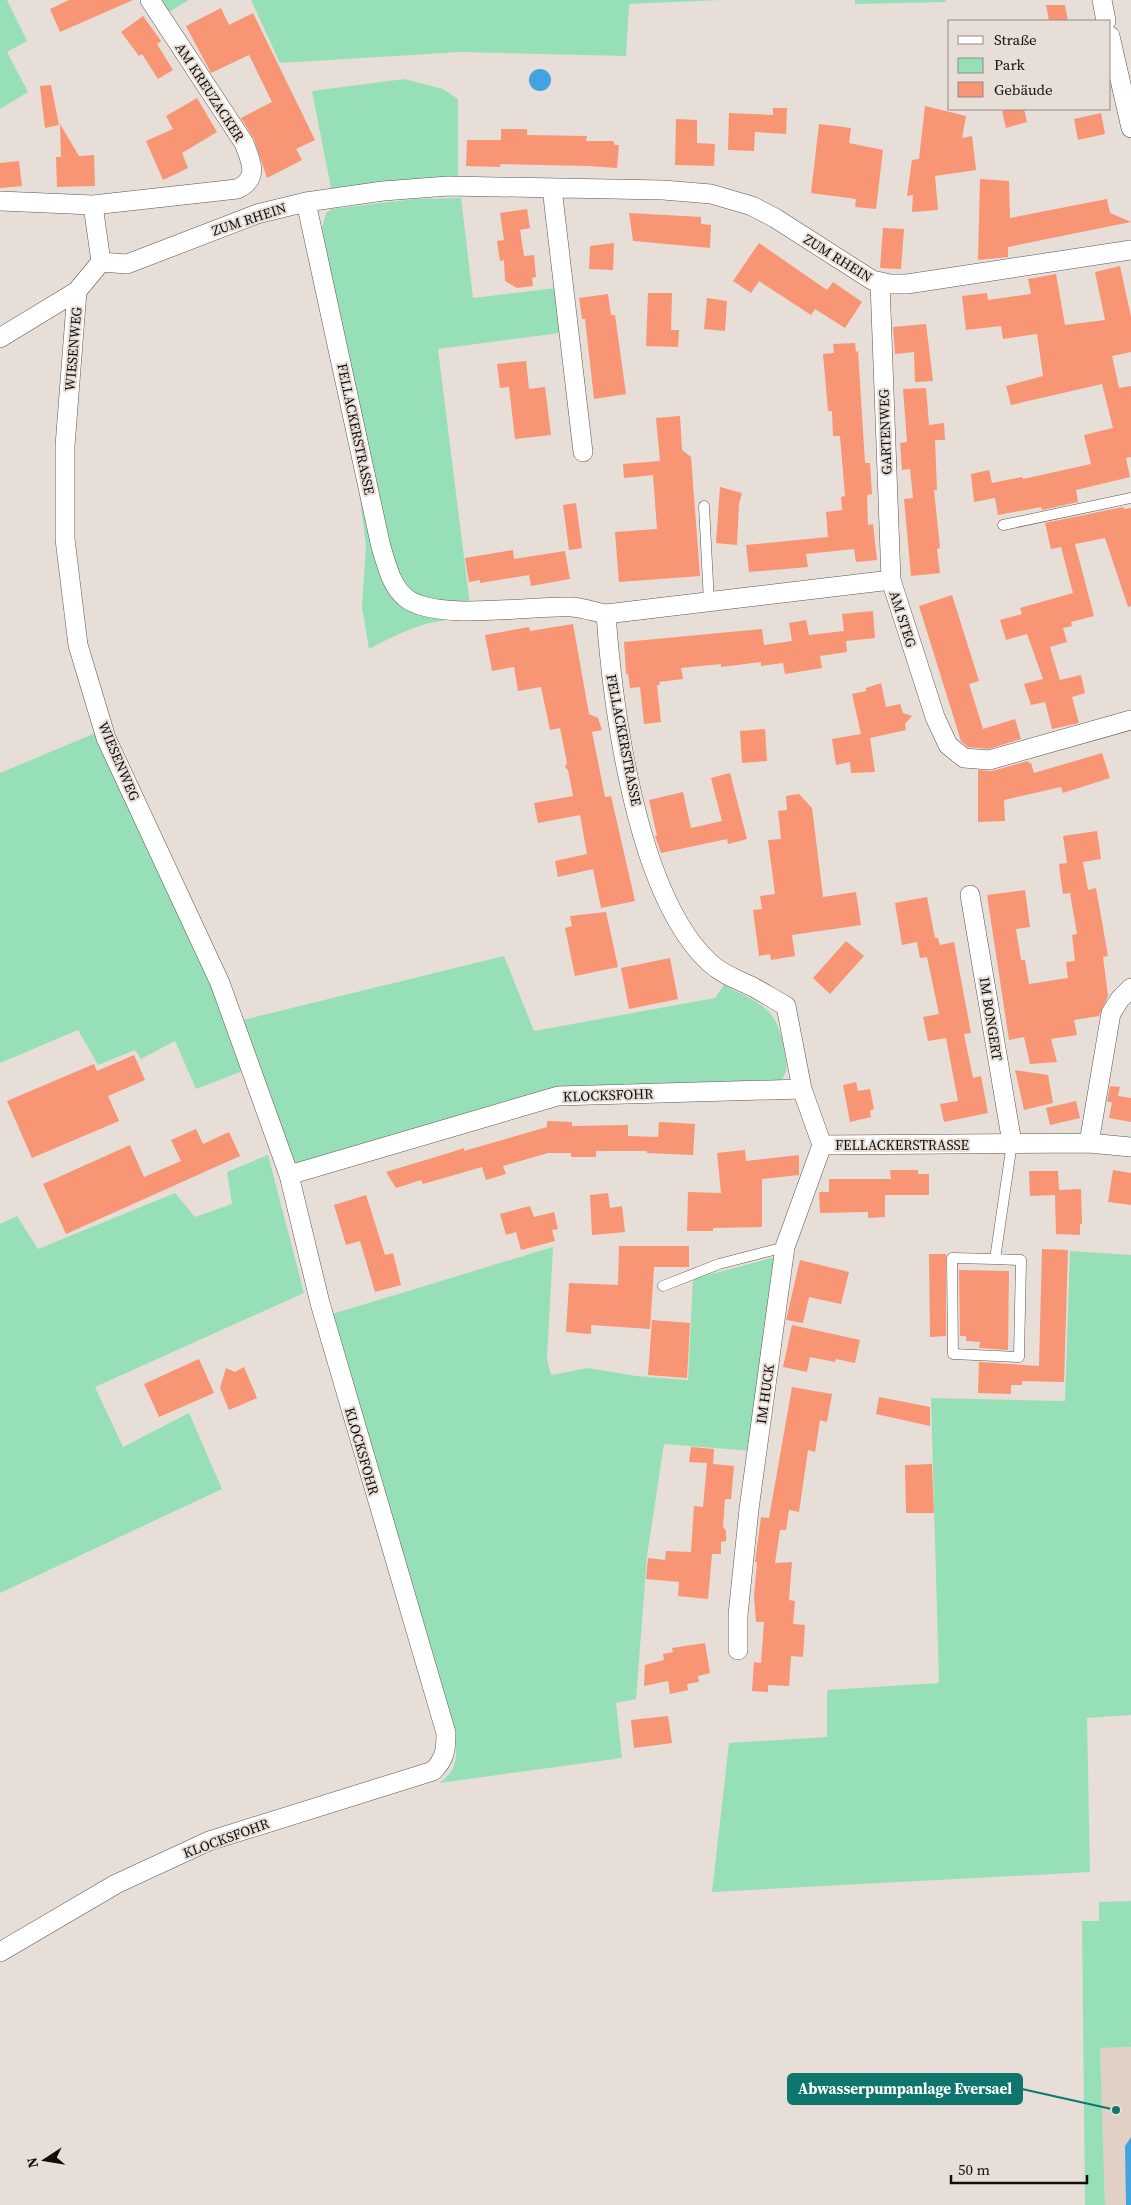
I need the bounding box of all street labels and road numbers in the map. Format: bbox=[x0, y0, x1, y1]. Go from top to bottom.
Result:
street label: AM KREUZACKER bbox=[171, 39, 249, 145]
street label: ZUM RHEIN bbox=[209, 198, 289, 240]
street label: ZUM RHEIN bbox=[800, 229, 876, 287]
street label: WIESENWEG bbox=[59, 306, 87, 392]
street label: FELLACKERSTRASSE bbox=[332, 361, 380, 497]
street label: GARTENWEG bbox=[873, 388, 896, 475]
street label: AM STEG bbox=[884, 588, 922, 650]
street label: FELLACKERSTRASSE bbox=[601, 672, 647, 808]
street label: WIESENWEG bbox=[93, 718, 145, 804]
street label: IM BONGERT bbox=[975, 976, 1008, 1063]
street label: KLOCKSFOHR bbox=[563, 1083, 653, 1107]
street label: FELLACKERSTRASSE bbox=[835, 1135, 969, 1155]
street label: IM HUCK bbox=[751, 1362, 779, 1425]
street label: KLOCKSFOHR bbox=[340, 1405, 384, 1497]
street label: KLOCKSFOHR bbox=[180, 1813, 272, 1863]

